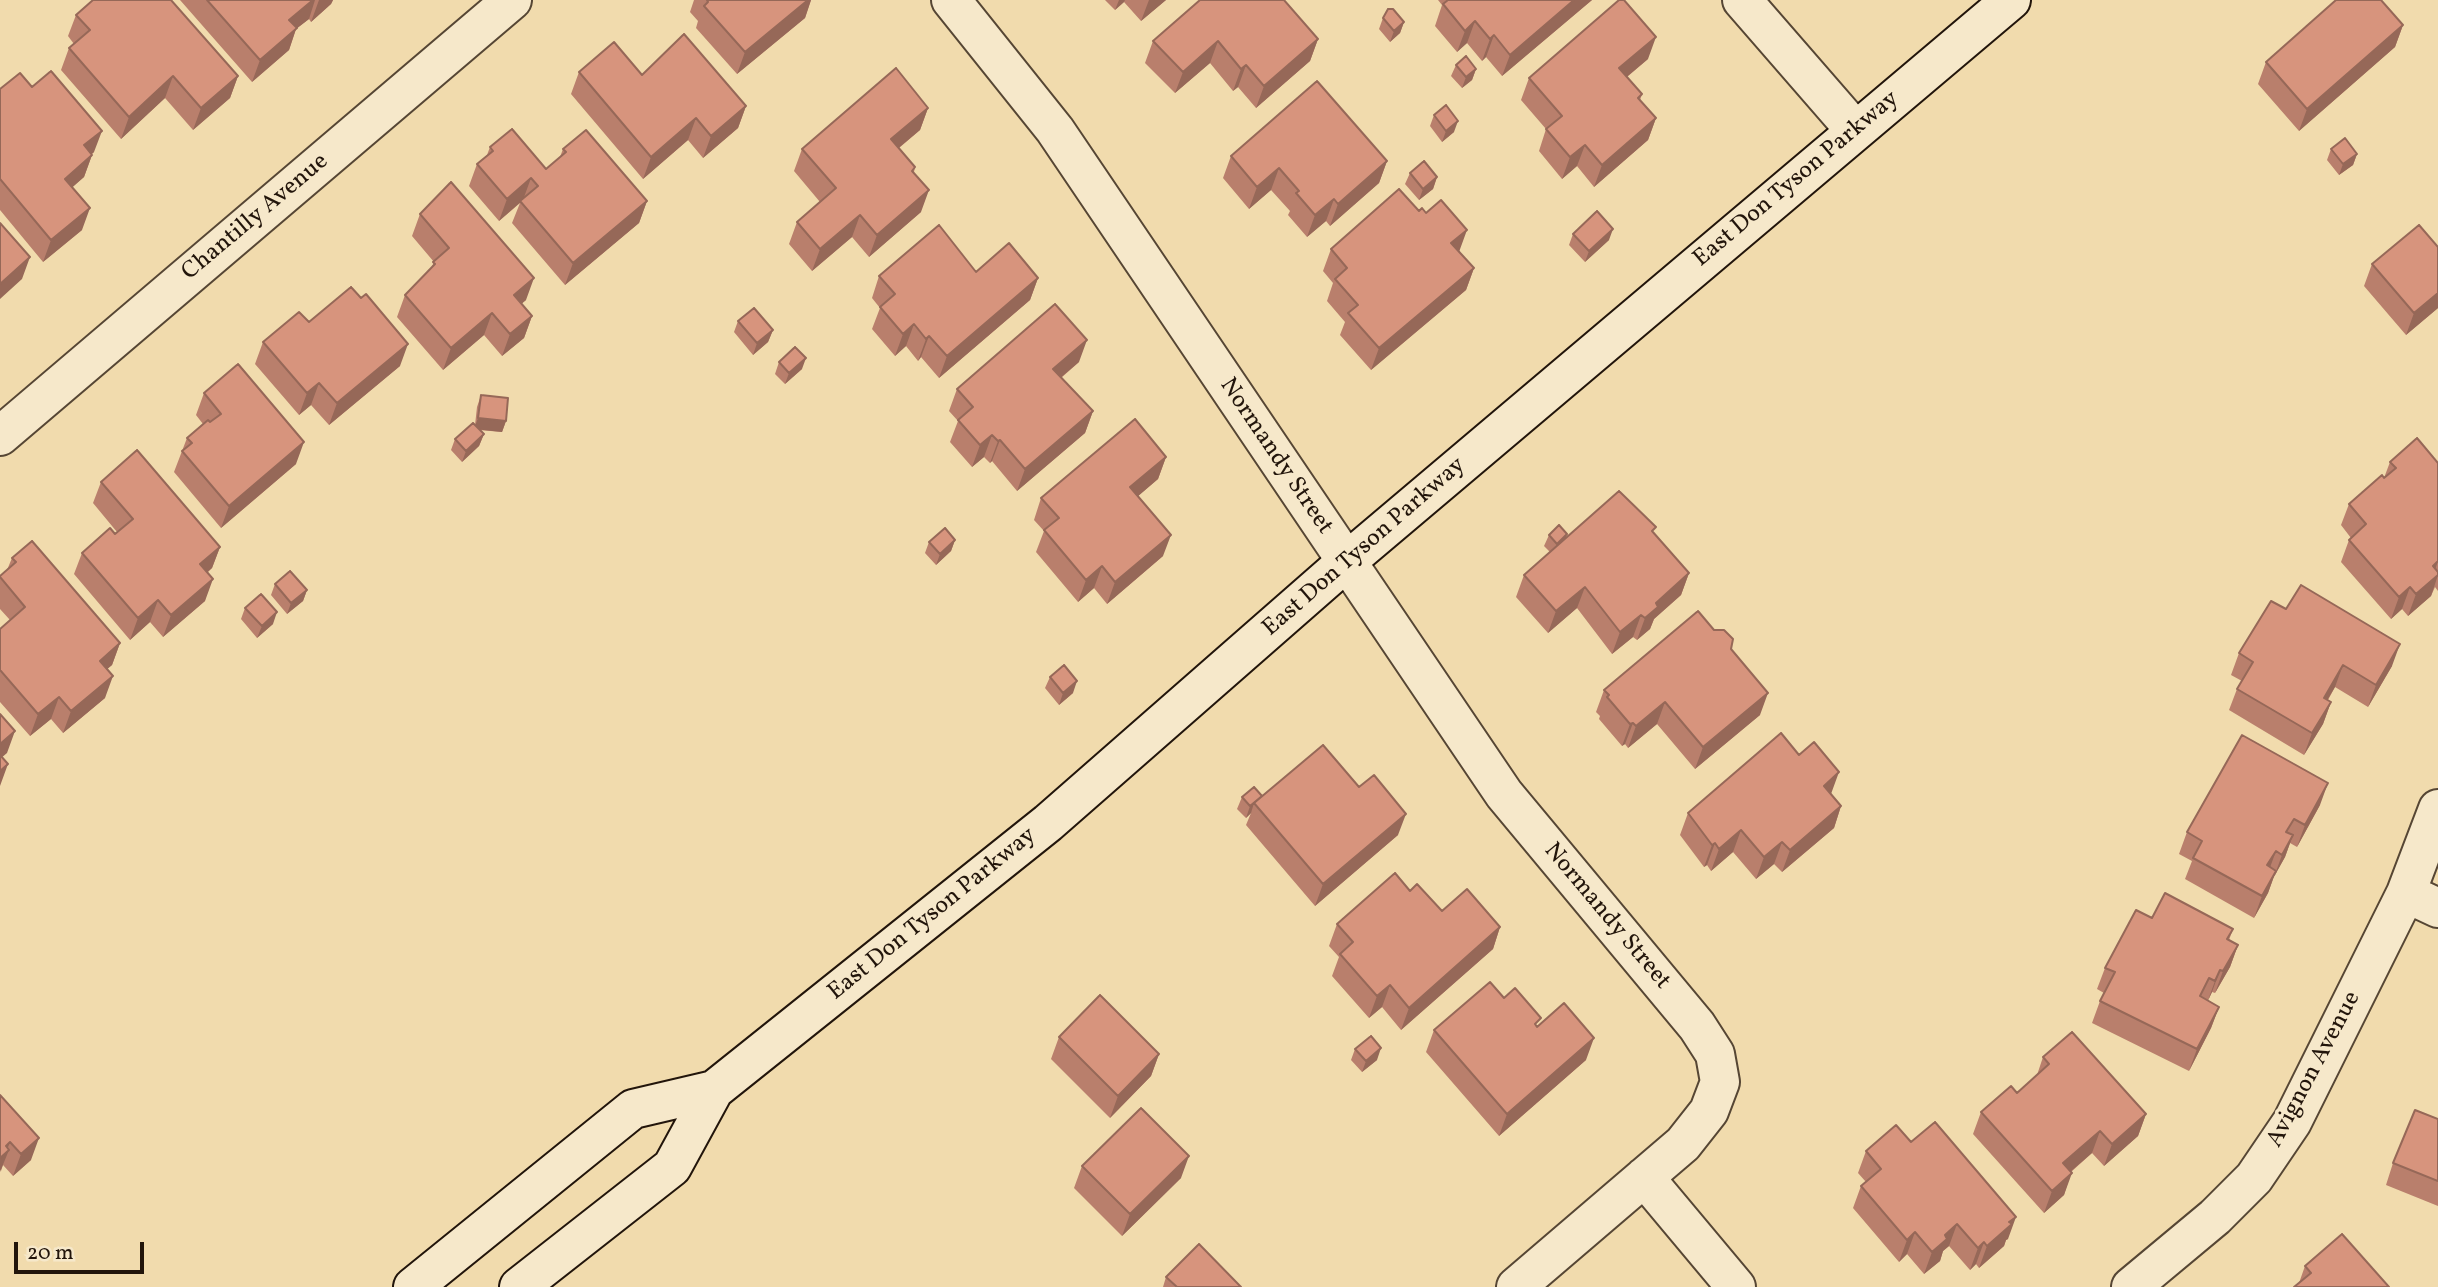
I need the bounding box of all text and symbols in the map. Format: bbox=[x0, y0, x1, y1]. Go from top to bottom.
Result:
street label: East Don Tyson Parkway bbox=[1689, 86, 1905, 274]
street label: Chantilly Avenue bbox=[177, 148, 335, 288]
street label: Normandy Street bbox=[1212, 373, 1338, 541]
street label: East Don Tyson Parkway bbox=[1258, 452, 1472, 644]
street label: East Don Tyson Parkway bbox=[823, 822, 1043, 1008]
street label: Normandy Street bbox=[1536, 838, 1676, 996]
street label: Avignon Avenue bbox=[2262, 987, 2368, 1153]
scale bar bbox=[18, 1228, 147, 1272]
text: 20 m bbox=[27, 1239, 73, 1268]

